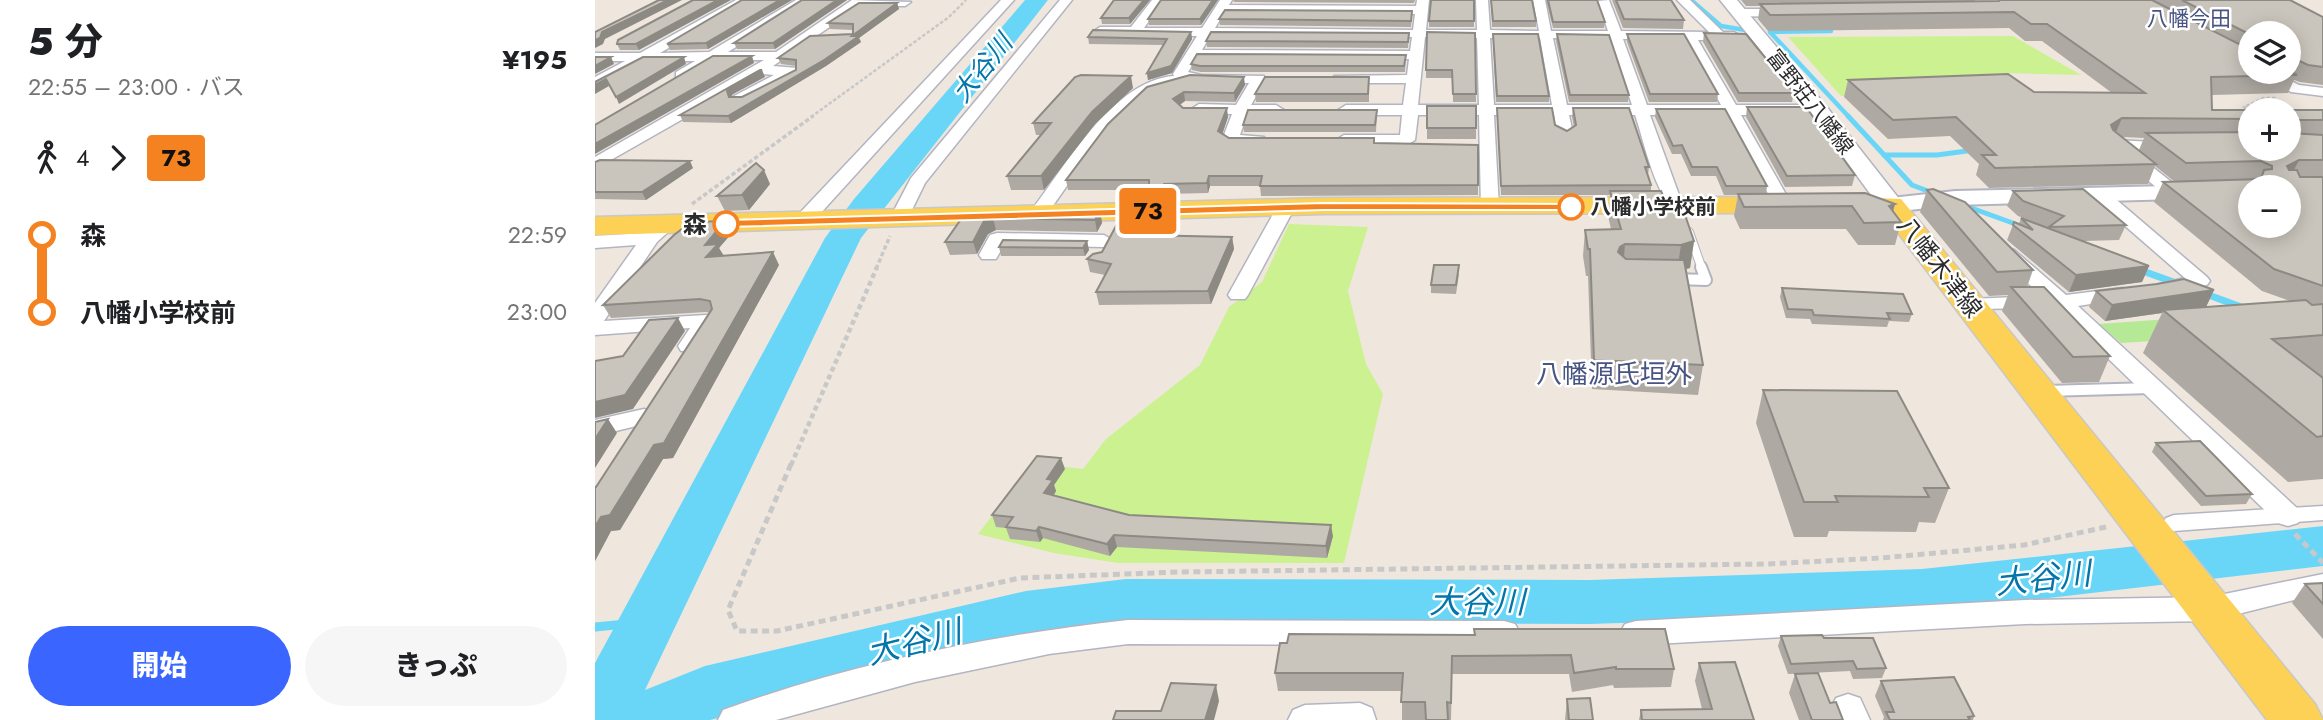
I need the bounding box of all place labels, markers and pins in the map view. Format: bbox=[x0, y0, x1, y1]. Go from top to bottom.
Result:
place label: 八幡小学校前 bbox=[1590, 192, 1716, 222]
marker: 八幡小学校前 bbox=[1558, 194, 1584, 220]
place label: 森 bbox=[683, 207, 707, 242]
marker: 森 bbox=[713, 211, 739, 237]

